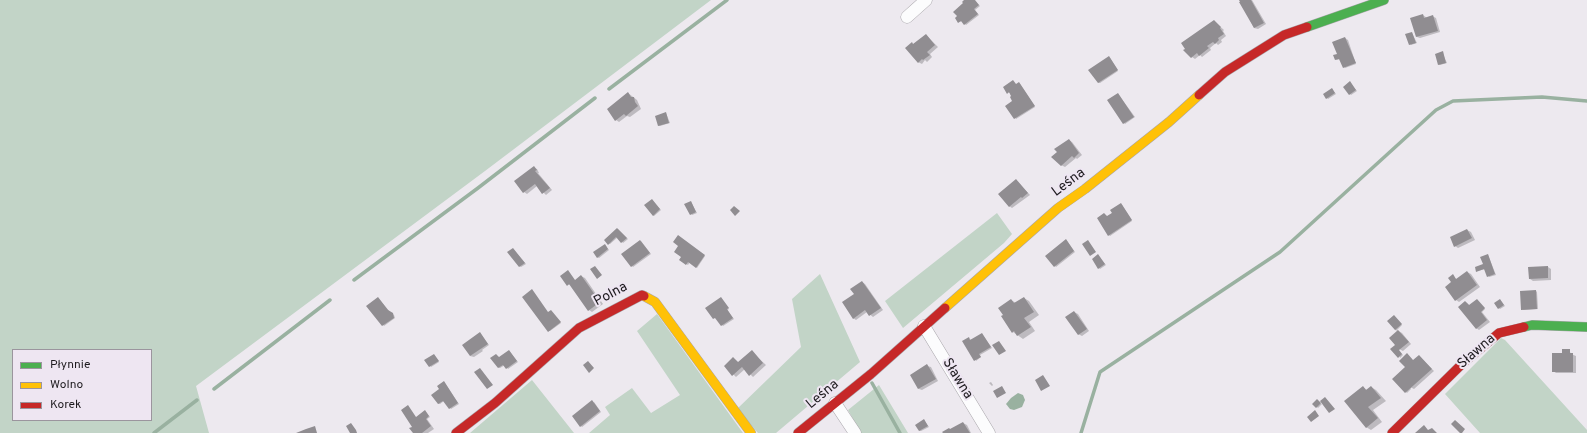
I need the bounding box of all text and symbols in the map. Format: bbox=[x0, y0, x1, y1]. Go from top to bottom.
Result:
street label: Leśna bbox=[1049, 165, 1089, 201]
street label: Polna bbox=[591, 279, 631, 311]
street label: Sławna bbox=[1455, 331, 1499, 373]
legend bbox=[12, 349, 152, 421]
street label: Sławna bbox=[938, 356, 976, 402]
text: Płynnie bbox=[50, 357, 90, 373]
text: Wolno bbox=[50, 377, 83, 393]
street label: Leśna bbox=[803, 377, 843, 413]
text: Korek bbox=[50, 397, 81, 413]

